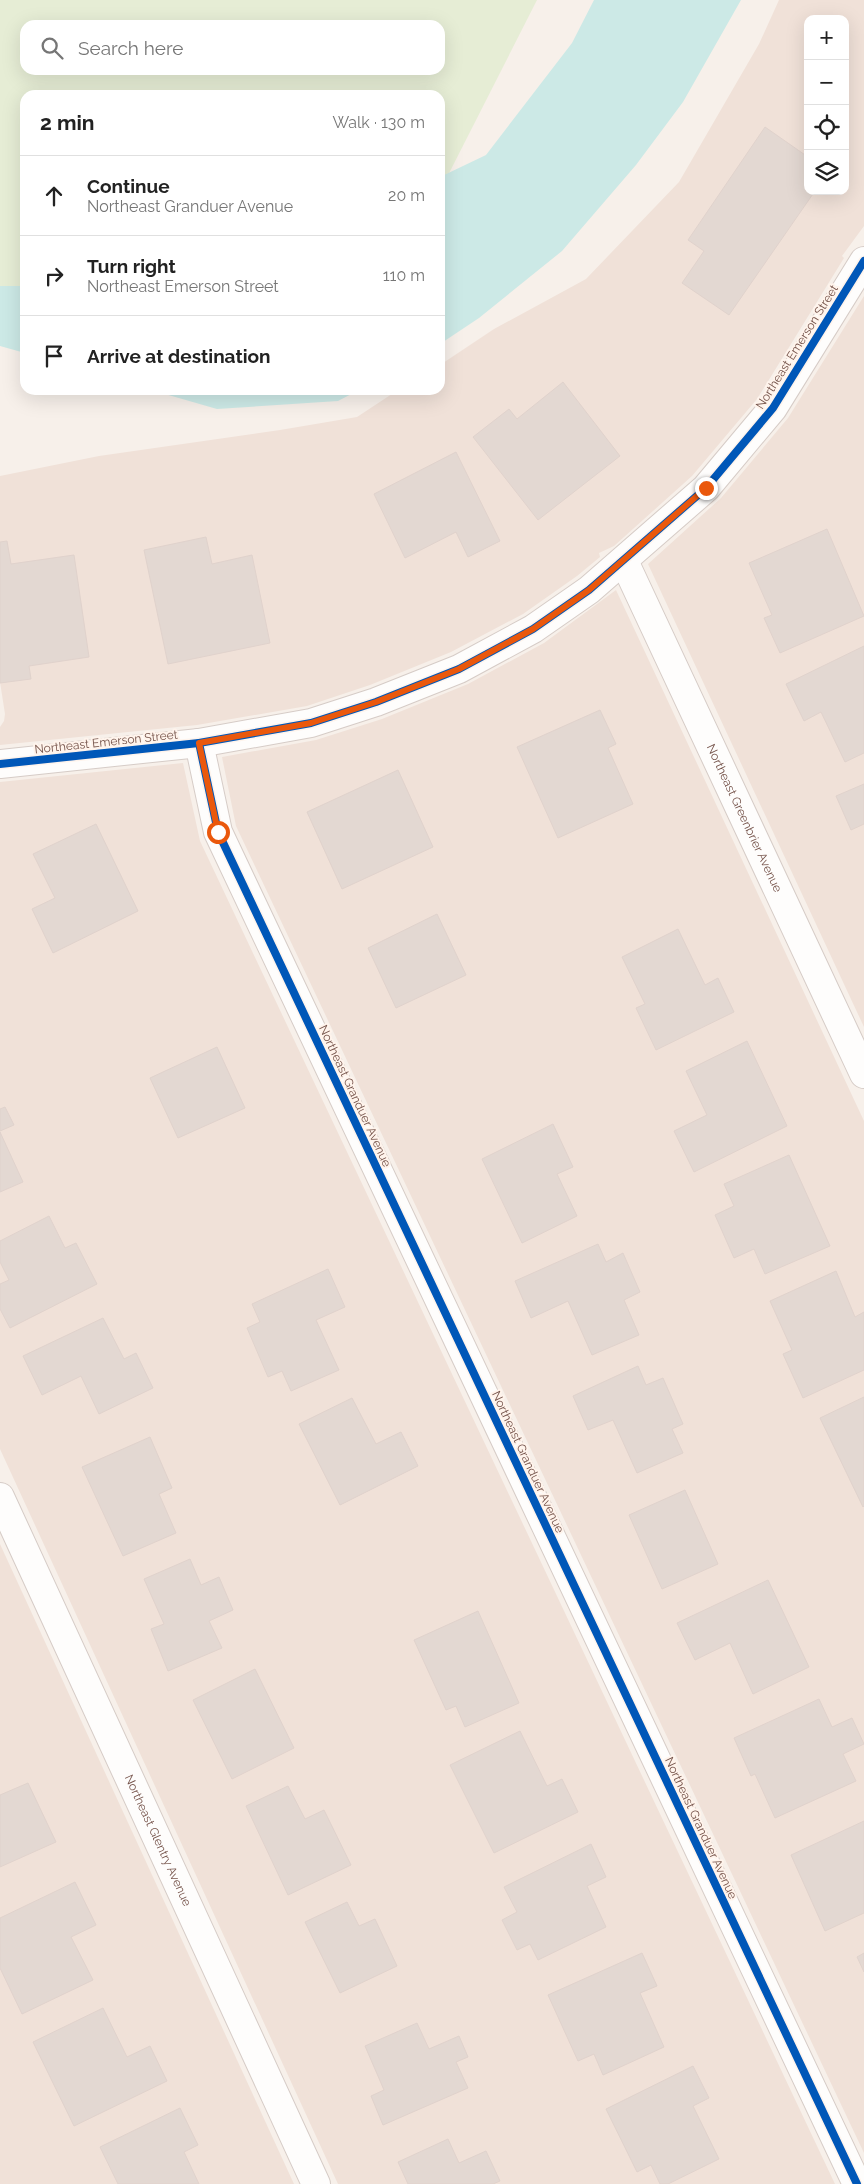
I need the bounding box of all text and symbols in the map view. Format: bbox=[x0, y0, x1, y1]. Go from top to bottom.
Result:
map controls bbox=[804, 15, 849, 195]
button: + bbox=[804, 15, 849, 60]
search box bbox=[20, 20, 445, 75]
icon: search bbox=[38, 34, 66, 62]
text: Search here bbox=[78, 37, 184, 59]
button: − bbox=[804, 60, 849, 105]
button: locate bbox=[804, 105, 849, 150]
text: 2 min bbox=[40, 110, 94, 135]
text: Walk · 130 m bbox=[332, 113, 425, 132]
button: layers bbox=[804, 150, 849, 195]
text: Continue bbox=[87, 175, 170, 197]
icon: ahead bbox=[40, 182, 68, 210]
text: 20 m bbox=[388, 186, 425, 205]
text: Northeast Granduer Avenue bbox=[87, 197, 293, 216]
text: Turn right bbox=[87, 255, 176, 277]
icon: right bbox=[40, 262, 68, 290]
text: 110 m bbox=[383, 266, 425, 285]
text: Northeast Emerson Street bbox=[87, 277, 279, 296]
street label: Northeast Emerson Street bbox=[753, 282, 841, 412]
icon: arrive bbox=[40, 342, 68, 370]
text: Arrive at destination bbox=[87, 345, 271, 367]
route end bbox=[695, 477, 718, 500]
street label: Northeast Emerson Street bbox=[34, 728, 178, 756]
street label: Northeast Greenbrier Avenue bbox=[704, 742, 785, 895]
route start bbox=[207, 821, 230, 844]
street label: Northeast Granduer Avenue bbox=[316, 1023, 394, 1169]
street label: Northeast Granduer Avenue bbox=[489, 1389, 567, 1535]
street label: Northeast Granduer Avenue bbox=[662, 1755, 740, 1901]
street label: Northeast Glentry Avenue bbox=[122, 1772, 194, 1908]

